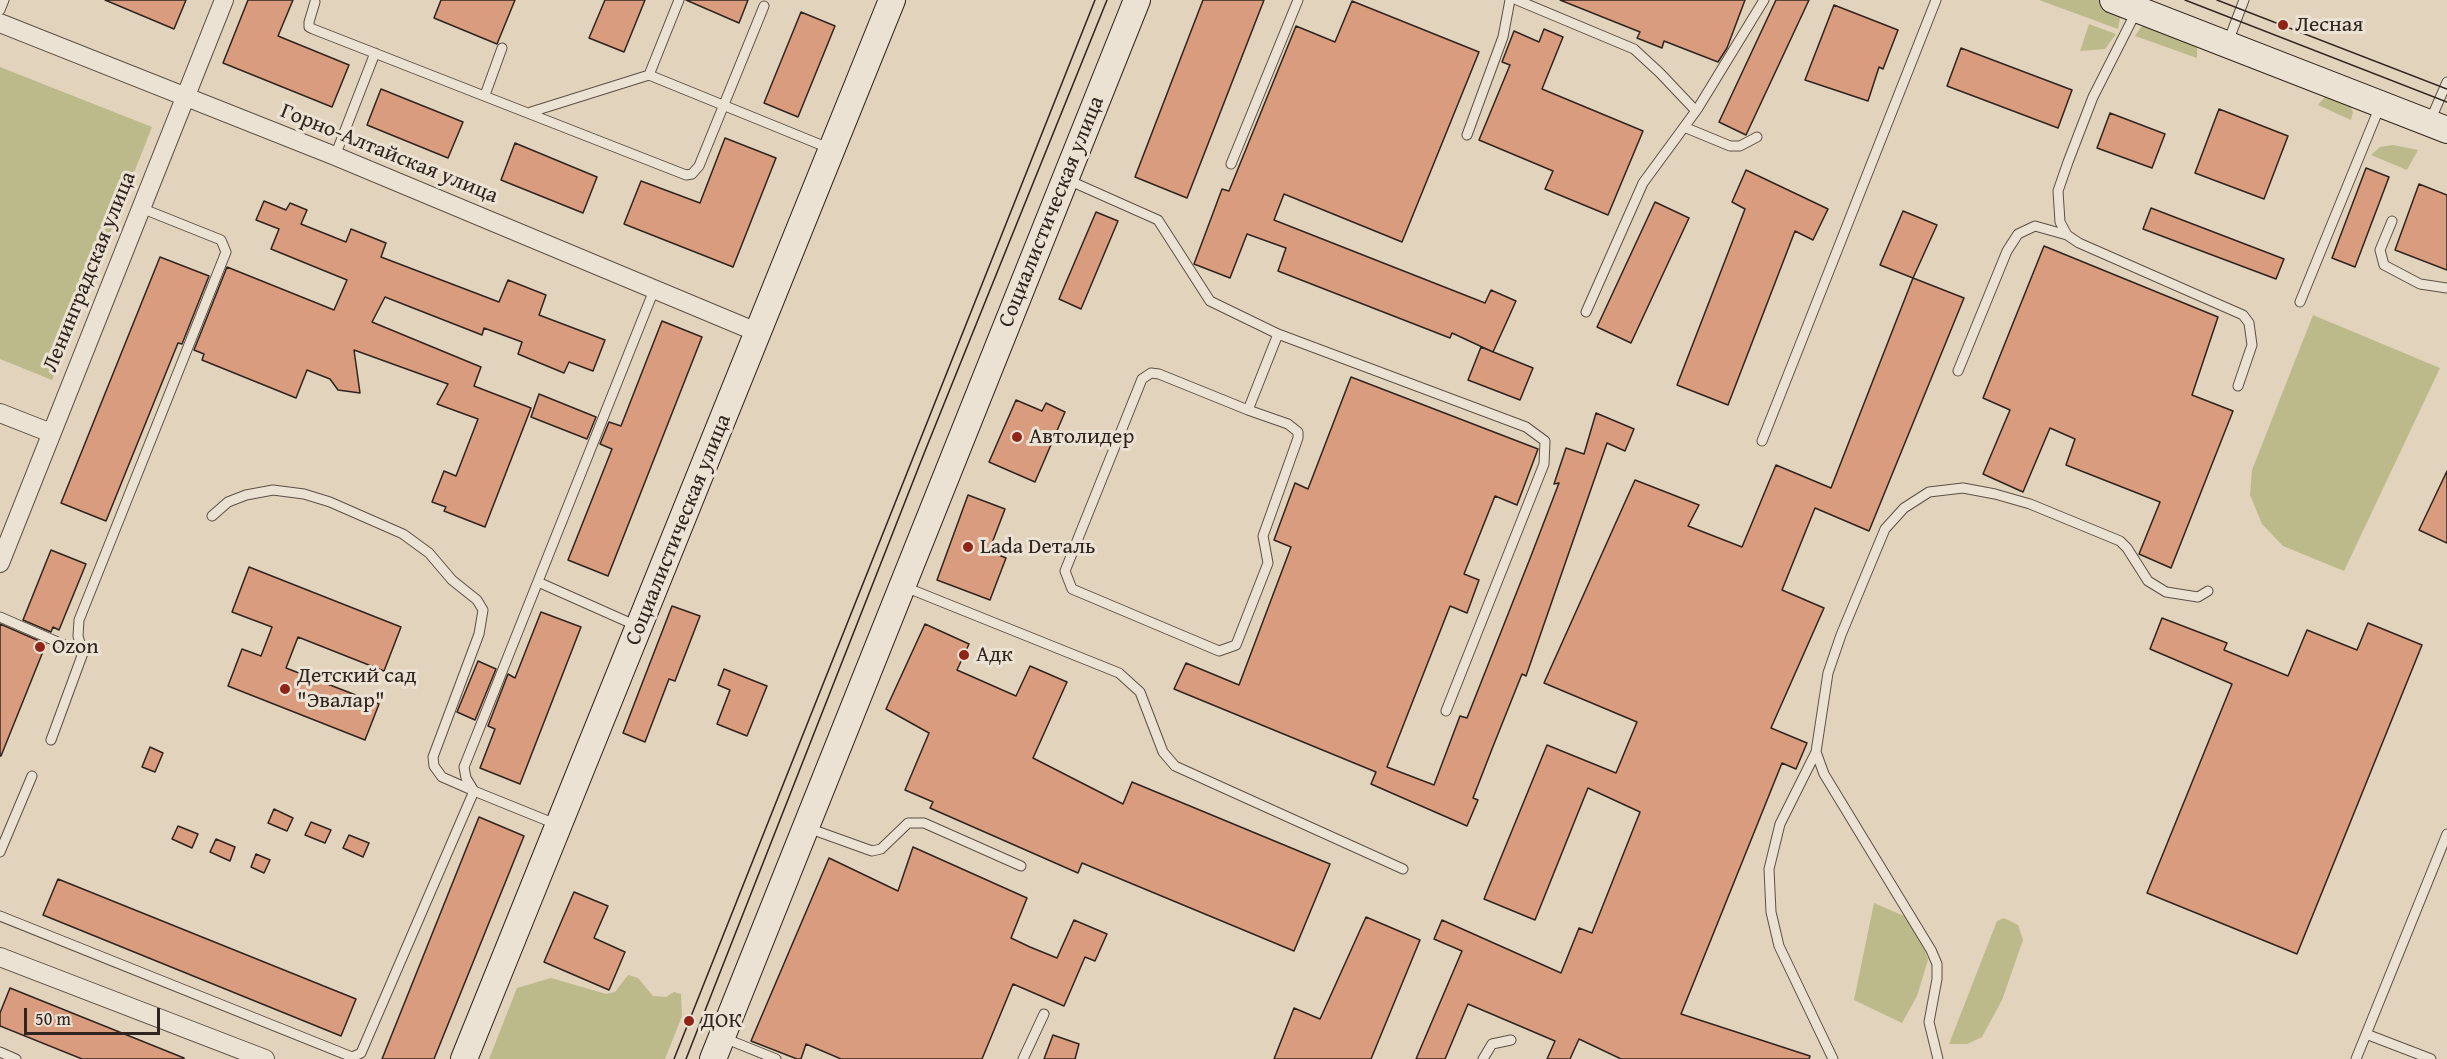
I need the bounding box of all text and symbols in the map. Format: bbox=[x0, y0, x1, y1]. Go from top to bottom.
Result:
place label: Лесная bbox=[2295, 12, 2363, 38]
marker: Лесная bbox=[2276, 18, 2290, 32]
street label: Социалистическая улица bbox=[993, 92, 1111, 332]
street label: Горно-Алтайская улица bbox=[276, 98, 502, 210]
street label: Ленинградская улица bbox=[38, 168, 142, 376]
street label: Социалистическая улица bbox=[620, 410, 738, 650]
place label: Автолидер bbox=[1029, 424, 1134, 450]
marker: Автолидер bbox=[1010, 430, 1024, 444]
place label: Lada Dеталь bbox=[980, 534, 1095, 560]
marker: Lada Dеталь bbox=[961, 540, 975, 554]
place label: Ozon bbox=[52, 634, 99, 660]
marker: Ozon bbox=[33, 640, 47, 654]
place label: Адк bbox=[976, 642, 1013, 668]
marker: Адк bbox=[957, 648, 971, 662]
place label: Детский сад "Эвалар" bbox=[297, 663, 416, 714]
marker: Детский сад "Эвалар" bbox=[278, 682, 292, 696]
scale bar bbox=[27, 996, 164, 1034]
text: 50 m bbox=[35, 1005, 71, 1032]
place label: ДОК bbox=[701, 1008, 742, 1034]
marker: ДОК bbox=[682, 1014, 696, 1028]

